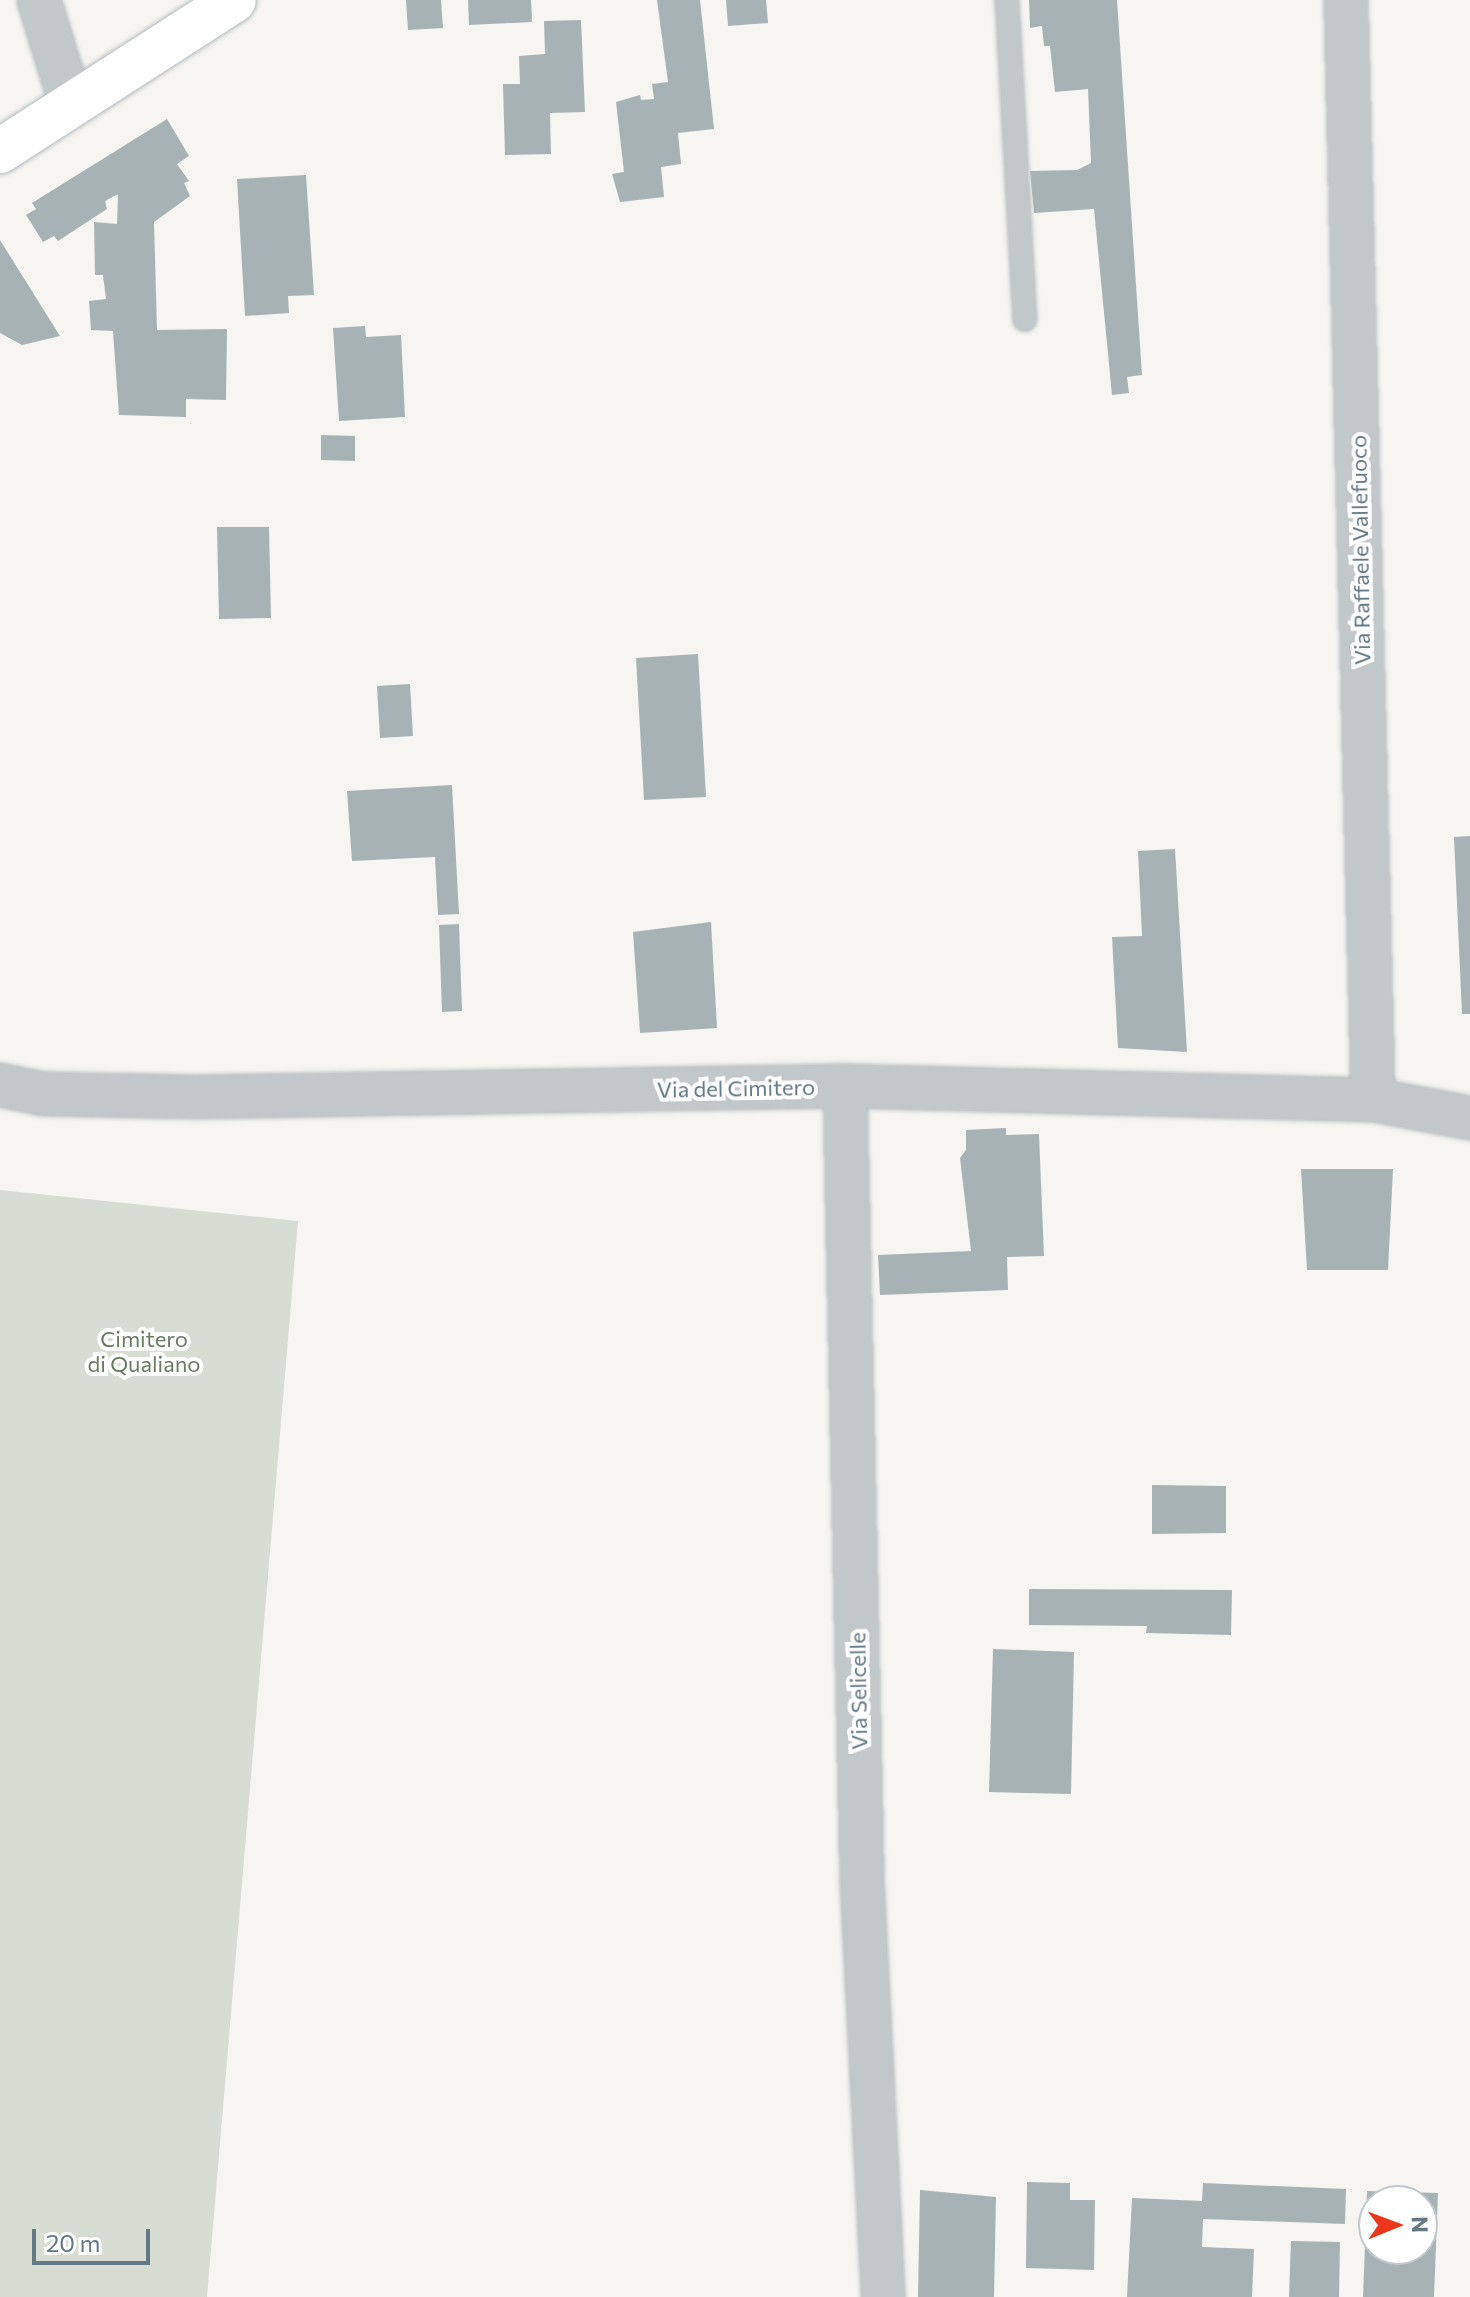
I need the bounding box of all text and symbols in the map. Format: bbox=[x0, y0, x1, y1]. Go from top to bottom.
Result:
street label: Via Raffaele Vallefuoco bbox=[1345, 435, 1375, 665]
street label: Via del Cimitero bbox=[657, 1073, 815, 1103]
park label: Cimitero di Qualiano bbox=[88, 1325, 200, 1376]
street label: Via Selicelle bbox=[844, 1632, 872, 1750]
north arrow bbox=[1358, 2185, 1438, 2265]
scale bar bbox=[36, 2213, 154, 2263]
text: N bbox=[1407, 2216, 1434, 2233]
text: 20 m bbox=[46, 2228, 100, 2257]

